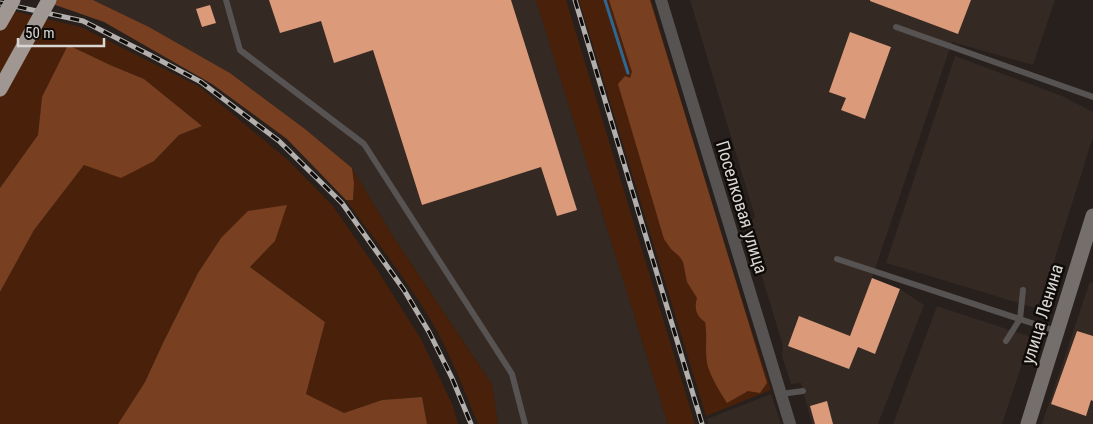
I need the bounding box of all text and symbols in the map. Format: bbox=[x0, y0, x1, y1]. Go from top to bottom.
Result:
scale bar bbox=[18, 15, 104, 47]
text: 50 m bbox=[25, 24, 55, 42]
street label: Поселковая улица bbox=[712, 138, 772, 276]
street label: улица Ленина bbox=[1017, 262, 1067, 366]

